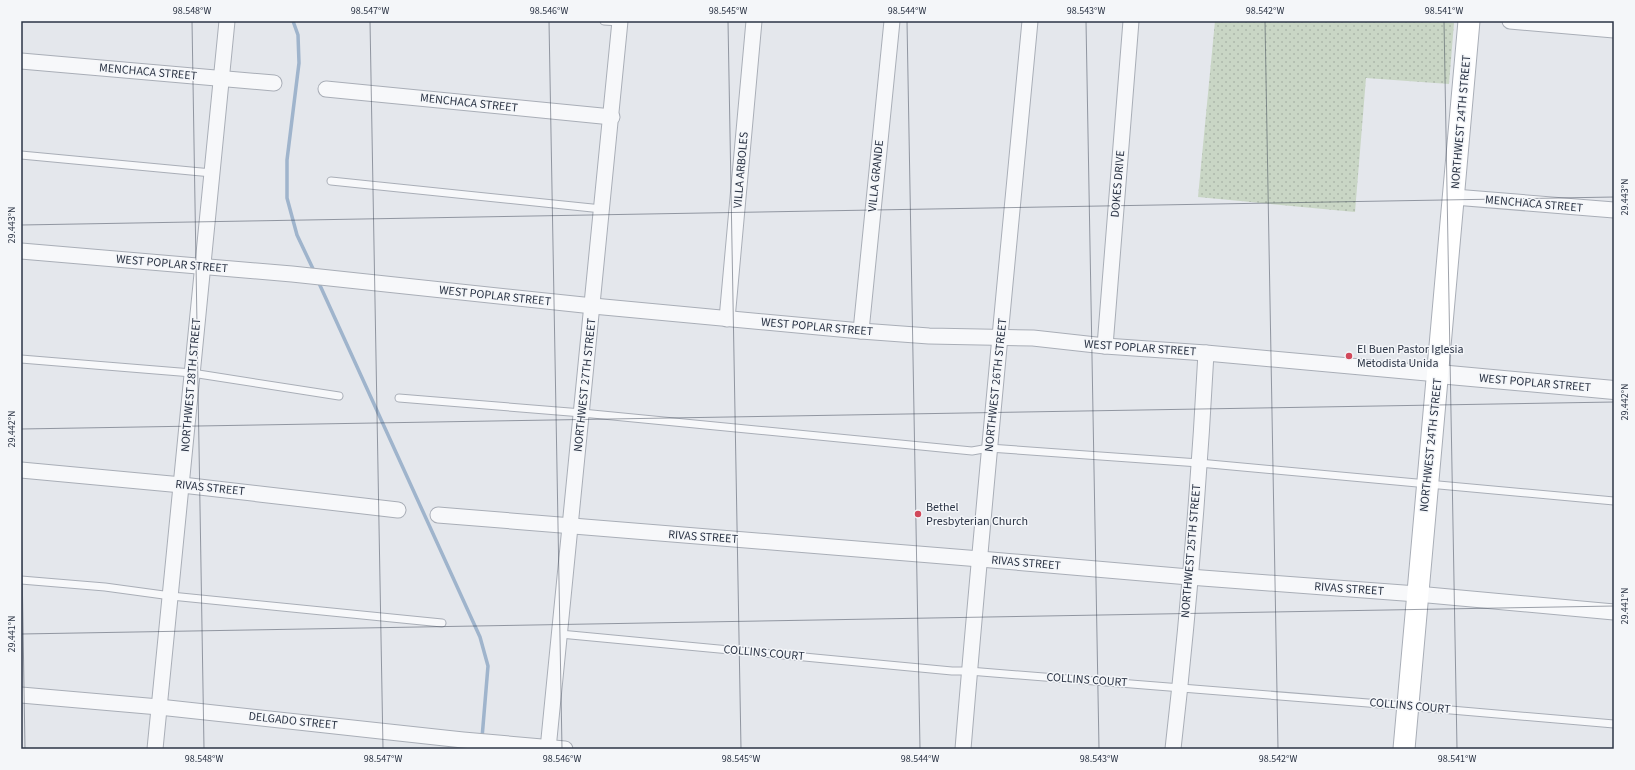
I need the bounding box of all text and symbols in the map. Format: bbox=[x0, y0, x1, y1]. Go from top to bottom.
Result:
text: 98.548°W bbox=[173, 4, 211, 18]
text: 98.547°W bbox=[351, 4, 389, 18]
text: 98.546°W bbox=[530, 4, 568, 18]
text: 98.545°W bbox=[709, 4, 747, 18]
text: 98.544°W bbox=[888, 4, 926, 18]
text: 98.543°W bbox=[1067, 4, 1105, 18]
text: 98.542°W bbox=[1246, 4, 1284, 18]
text: 98.541°W bbox=[1425, 4, 1463, 18]
street label: NORTHWEST 24TH STREET bbox=[1447, 54, 1475, 190]
street label: MENCHACA STREET bbox=[98, 59, 198, 85]
street label: MENCHACA STREET bbox=[419, 89, 519, 117]
street label: VILLA ARBOLES bbox=[729, 131, 753, 209]
street label: VILLA GRANDE bbox=[864, 139, 888, 213]
street label: DOKES DRIVE bbox=[1107, 150, 1129, 218]
text: 29.443°N bbox=[1618, 178, 1632, 216]
street label: MENCHACA STREET bbox=[1484, 191, 1584, 217]
text: 29.443°N bbox=[5, 206, 19, 244]
street label: WEST POPLAR STREET bbox=[115, 251, 229, 277]
street label: WEST POPLAR STREET bbox=[438, 282, 552, 310]
street label: WEST POPLAR STREET bbox=[760, 314, 874, 340]
street label: NORTHWEST 28TH STREET bbox=[177, 317, 205, 453]
street label: NORTHWEST 27TH STREET bbox=[570, 317, 601, 453]
street label: NORTHWEST 26TH STREET bbox=[981, 317, 1012, 453]
street label: WEST POPLAR STREET bbox=[1083, 336, 1197, 360]
place label: El Buen Pastor Iglesia Metodista Unida bbox=[1357, 341, 1464, 372]
marker: El Buen Pastor Iglesia Metodista Unida bbox=[1344, 351, 1354, 361]
street label: WEST POPLAR STREET bbox=[1478, 370, 1592, 396]
street label: NORTHWEST 24TH STREET bbox=[1416, 377, 1447, 513]
text: 29.442°N bbox=[1618, 383, 1632, 421]
text: 29.442°N bbox=[5, 410, 19, 448]
street label: RIVAS STREET bbox=[174, 476, 246, 500]
street label: NORTHWEST 25TH STREET bbox=[1177, 483, 1205, 619]
place label: Bethel Presbyterian Church bbox=[926, 499, 1028, 530]
marker: Bethel Presbyterian Church bbox=[913, 509, 923, 519]
street label: RIVAS STREET bbox=[668, 526, 739, 548]
street label: RIVAS STREET bbox=[990, 551, 1062, 575]
street label: RIVAS STREET bbox=[1314, 578, 1385, 600]
text: 29.441°N bbox=[1618, 587, 1632, 625]
text: 29.441°N bbox=[5, 615, 19, 653]
street label: COLLINS COURT bbox=[723, 641, 806, 665]
street label: COLLINS COURT bbox=[1046, 669, 1129, 691]
street label: COLLINS COURT bbox=[1369, 694, 1452, 718]
street label: DELGADO STREET bbox=[248, 708, 339, 734]
text: 98.548°W bbox=[185, 752, 223, 766]
text: 98.547°W bbox=[364, 752, 402, 766]
text: 98.546°W bbox=[543, 752, 581, 766]
text: 98.545°W bbox=[722, 752, 760, 766]
text: 98.544°W bbox=[901, 752, 939, 766]
text: 98.543°W bbox=[1080, 752, 1118, 766]
text: 98.542°W bbox=[1259, 752, 1297, 766]
text: 98.541°W bbox=[1438, 752, 1476, 766]

